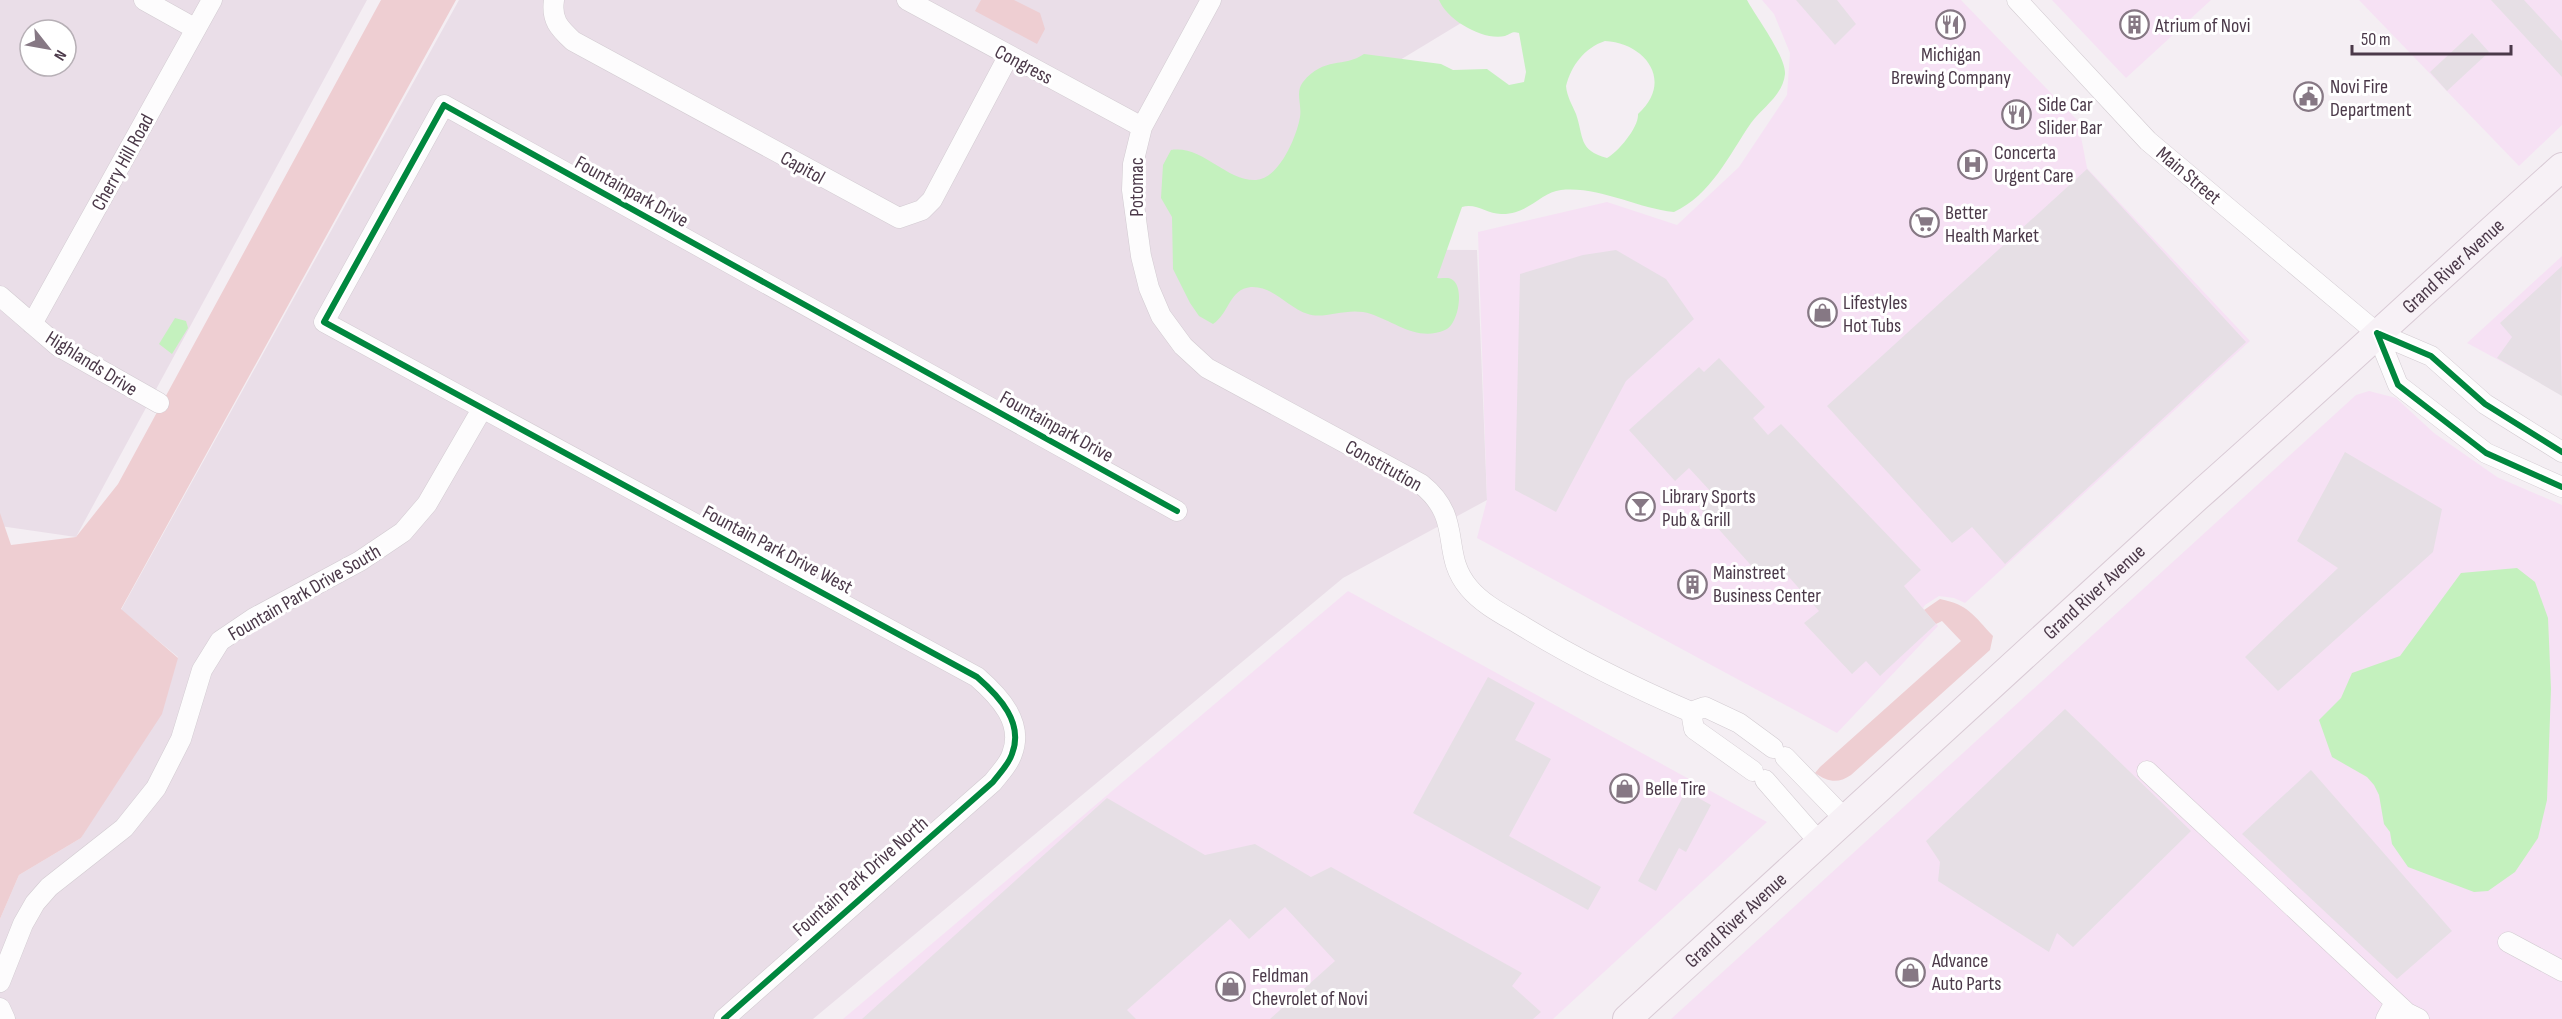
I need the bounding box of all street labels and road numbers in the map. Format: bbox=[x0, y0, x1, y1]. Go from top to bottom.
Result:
street label: Congress bbox=[991, 40, 1057, 90]
street label: Cherry Hill Road bbox=[87, 110, 159, 215]
street label: Main Street bbox=[2151, 142, 2226, 210]
street label: Capitol bbox=[776, 146, 829, 190]
street label: Fountainpark Drive bbox=[571, 151, 692, 233]
street label: Potomac bbox=[1125, 157, 1149, 217]
street label: Grand River Avenue bbox=[2398, 214, 2510, 319]
street label: Highlands Drive bbox=[41, 326, 142, 402]
street label: Fountainpark Drive bbox=[996, 386, 1117, 468]
street label: Constitution bbox=[1341, 435, 1426, 497]
street label: Fountain Park Drive West bbox=[698, 500, 857, 600]
street label: Fountain Park Drive South bbox=[224, 539, 385, 646]
street label: Grand River Avenue bbox=[2039, 540, 2150, 645]
street label: Fountain Park Drive North bbox=[788, 811, 933, 942]
street label: Grand River Avenue bbox=[1680, 868, 1792, 973]

